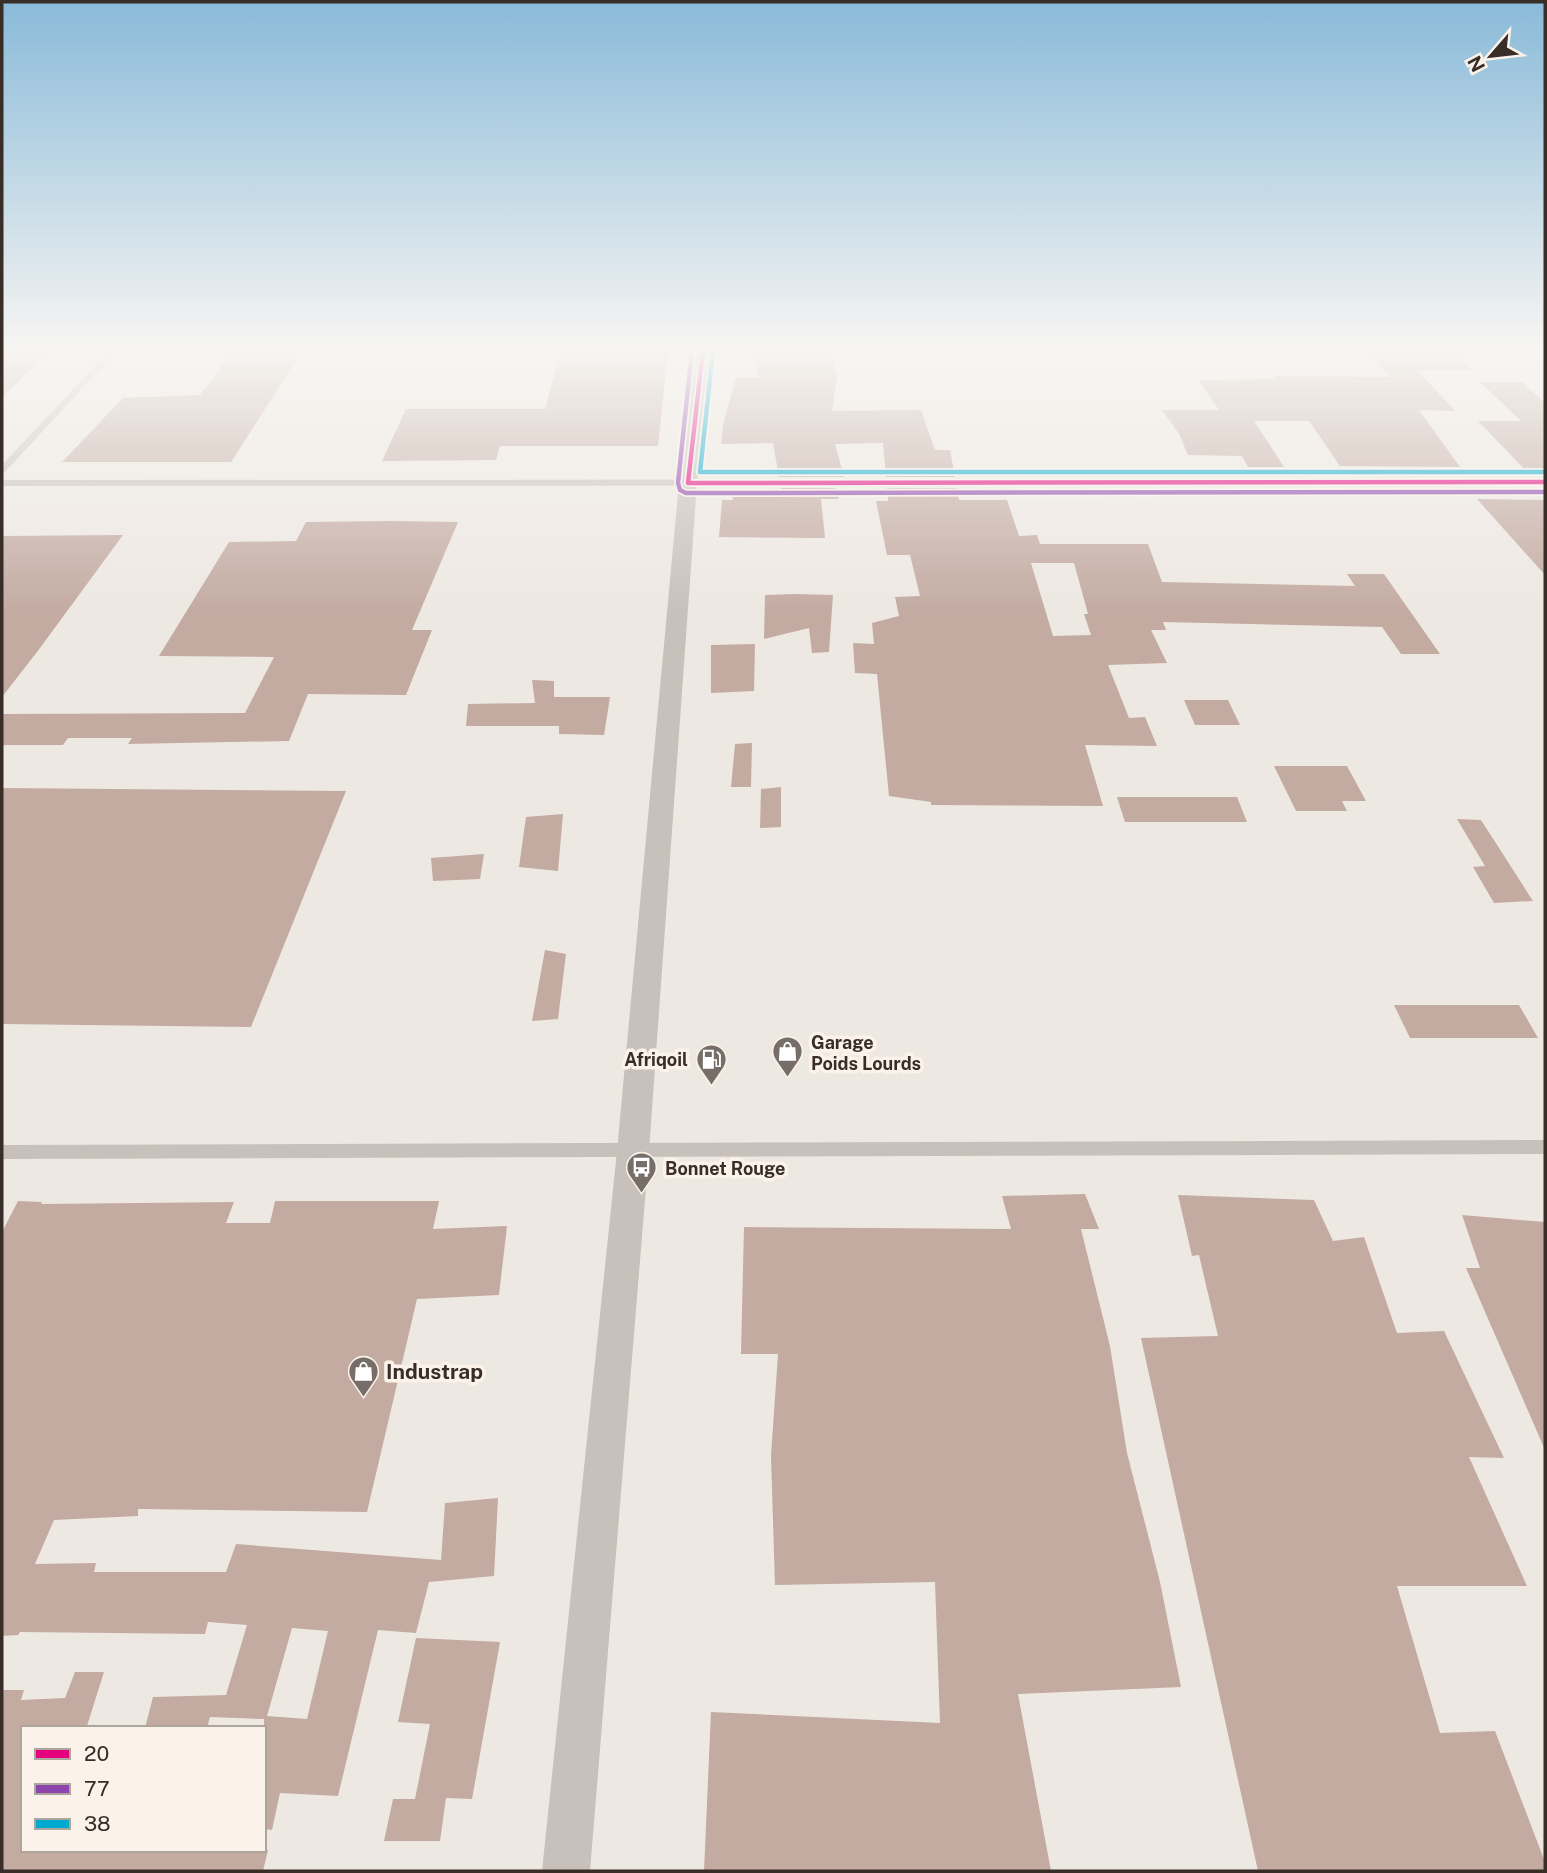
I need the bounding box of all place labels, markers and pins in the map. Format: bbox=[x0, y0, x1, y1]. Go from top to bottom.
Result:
place label: Garage Poids Lourds bbox=[811, 1032, 921, 1074]
shop icon: Garage Poids Lourds bbox=[771, 1035, 805, 1079]
fuel station icon: Afriqoil bbox=[694, 1042, 728, 1086]
place label: Afriqoil bbox=[624, 1049, 688, 1070]
bus stop icon: Bonnet Rouge bbox=[625, 1151, 659, 1195]
place label: Bonnet Rouge bbox=[665, 1158, 785, 1179]
shop icon: Industrap bbox=[346, 1354, 380, 1398]
place label: Industrap bbox=[386, 1359, 483, 1384]

